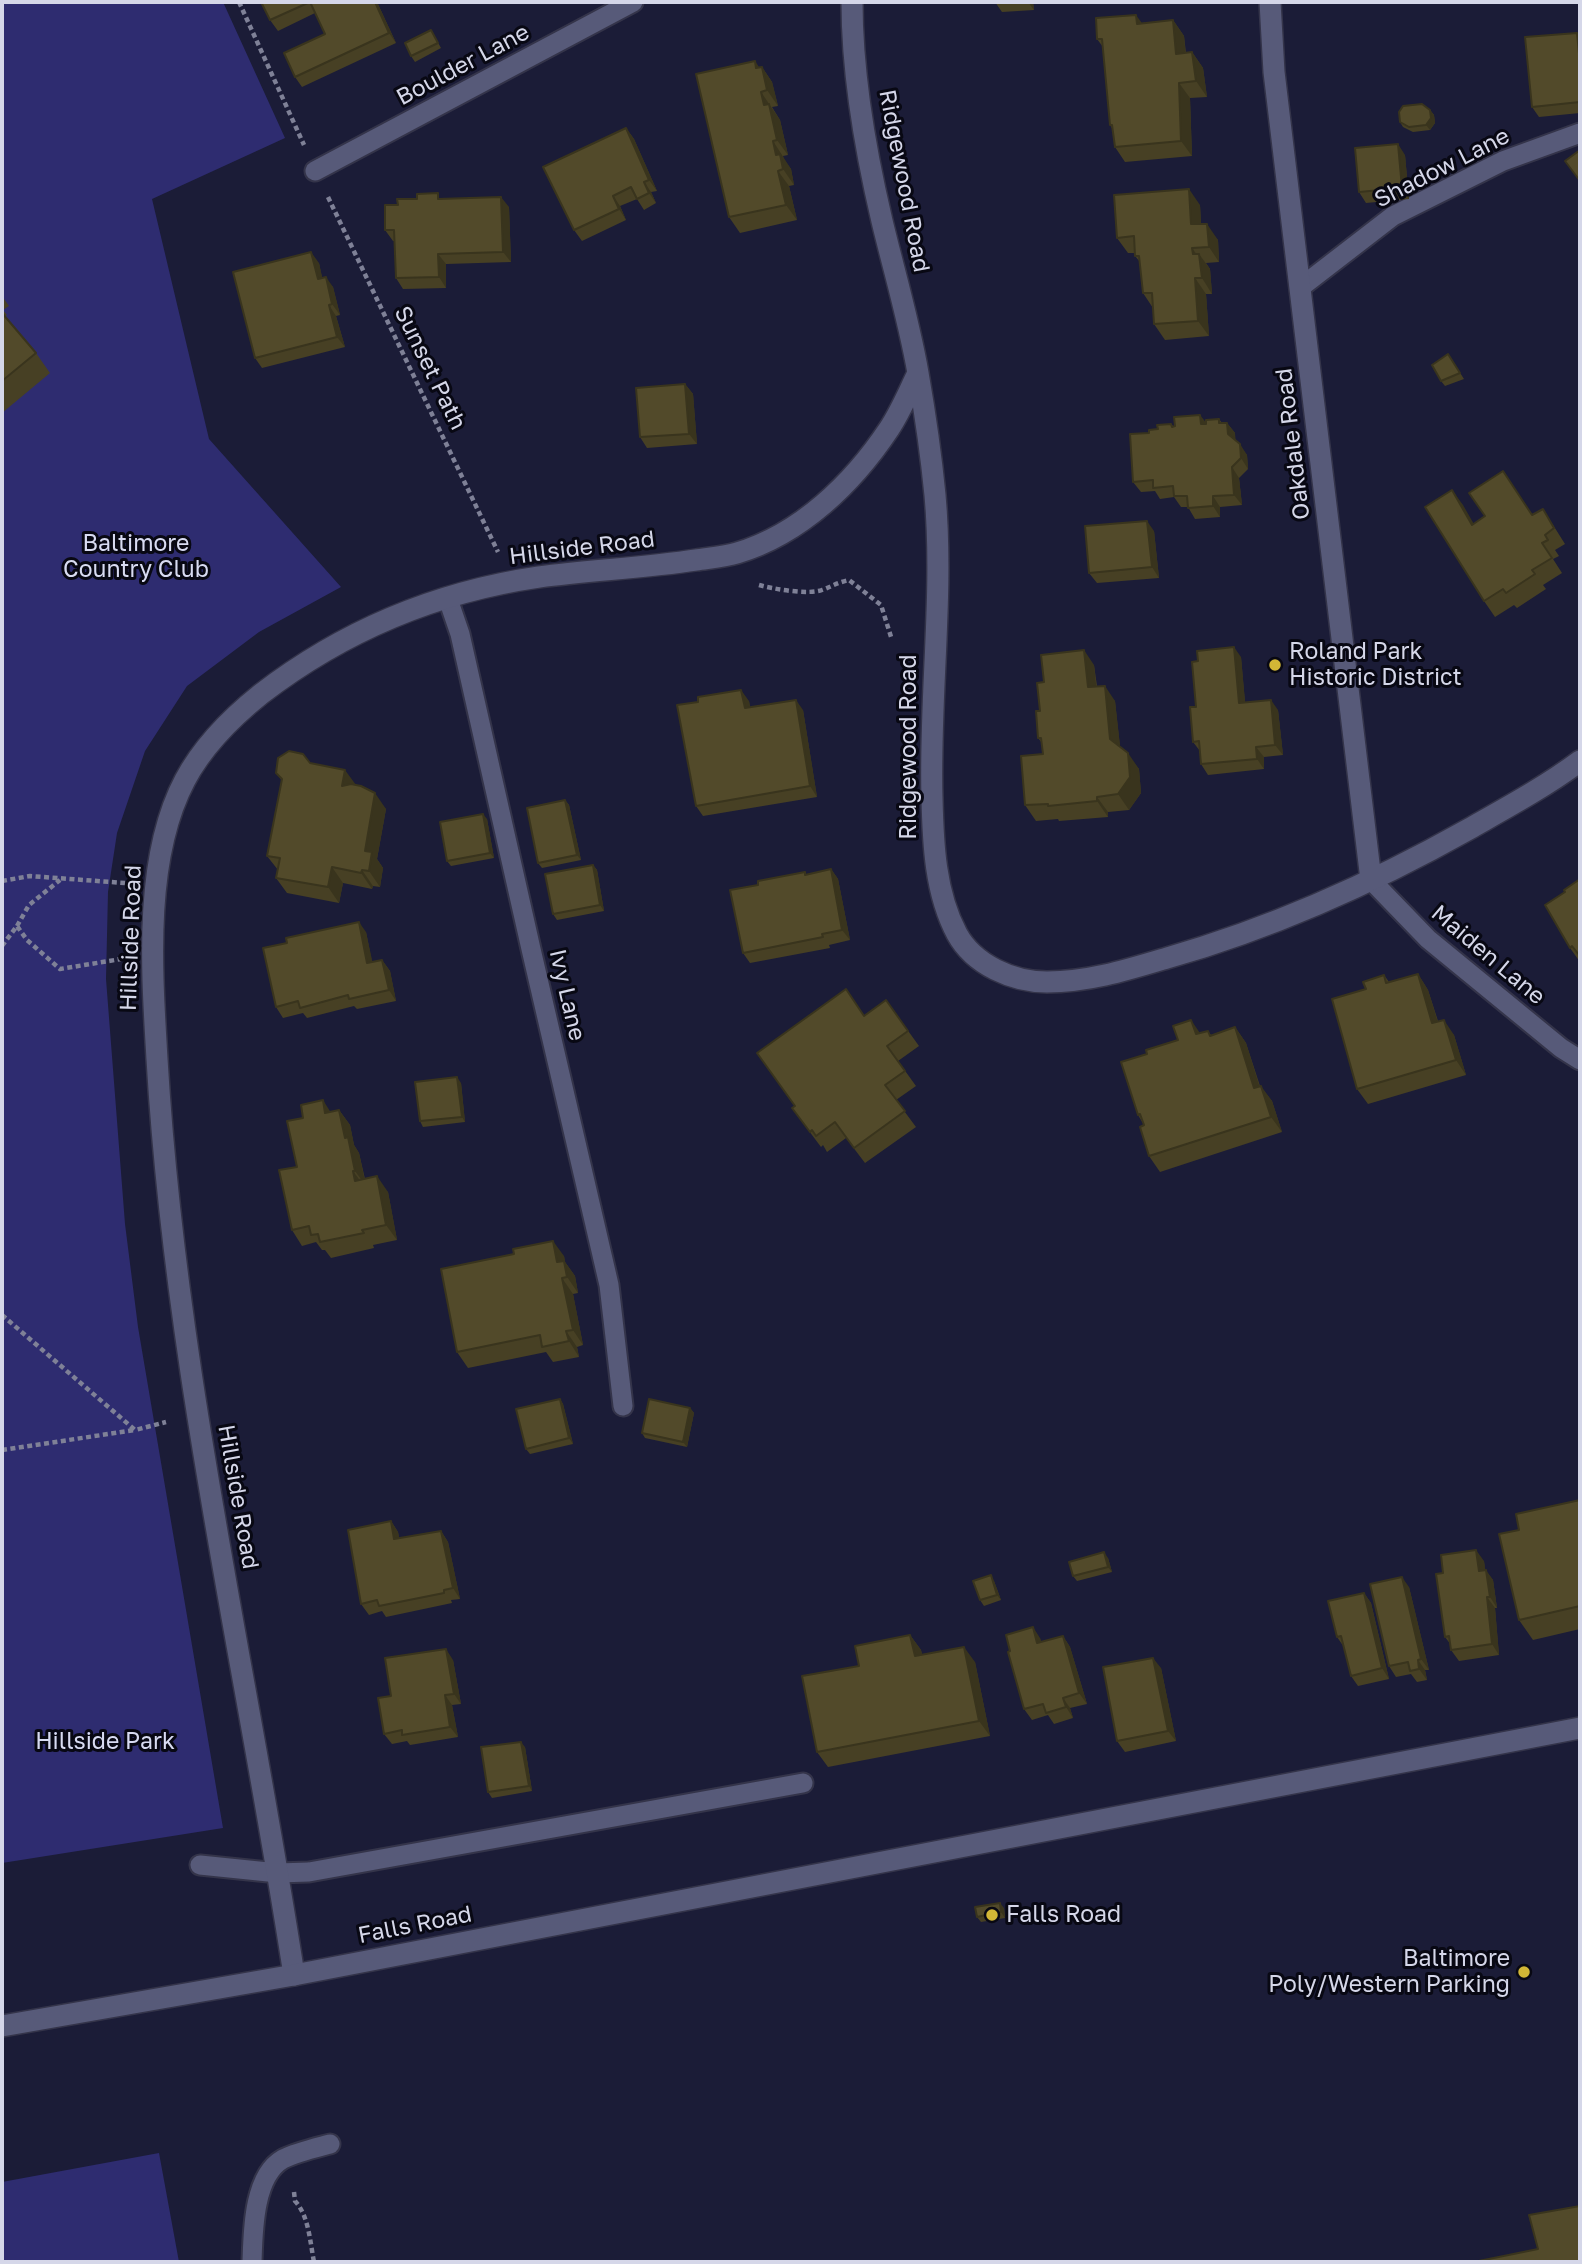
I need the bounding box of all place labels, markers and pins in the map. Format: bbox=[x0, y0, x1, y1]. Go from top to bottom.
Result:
place label: Roland Park Historic District bbox=[1289, 638, 1462, 692]
marker: Roland Park Historic District bbox=[1267, 657, 1283, 673]
place label: Falls Road bbox=[1006, 1901, 1121, 1929]
marker: Falls Road bbox=[984, 1907, 1000, 1923]
place label: Baltimore Poly/Western Parking bbox=[1268, 1945, 1510, 1999]
marker: Baltimore Poly/Western Parking bbox=[1516, 1964, 1532, 1980]

